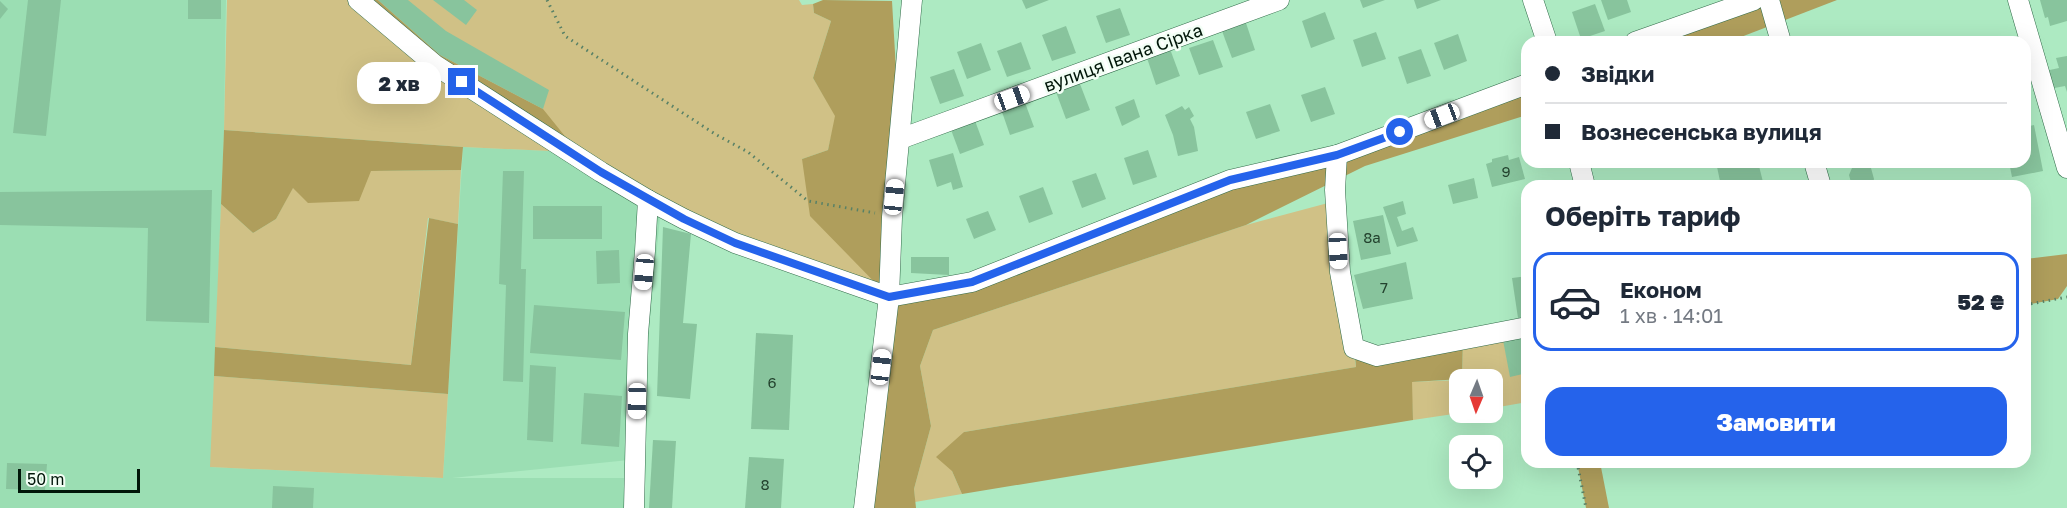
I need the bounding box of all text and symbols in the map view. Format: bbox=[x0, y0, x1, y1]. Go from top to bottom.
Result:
street label: вулиця Івана Сірка bbox=[1041, 18, 1205, 96]
text: Звідки bbox=[1581, 60, 1654, 87]
callout: 2 хв bbox=[357, 61, 441, 103]
route end bbox=[448, 68, 475, 95]
text: 2 хв bbox=[378, 71, 420, 95]
car bbox=[992, 83, 1032, 113]
car bbox=[1422, 101, 1462, 131]
route start bbox=[1386, 118, 1413, 145]
text: Вознесенська вулиця bbox=[1581, 118, 1822, 145]
house number: 9 bbox=[1501, 162, 1511, 180]
car bbox=[883, 178, 905, 216]
text: Оберіть тариф bbox=[1545, 200, 1741, 232]
house number: 8а bbox=[1363, 228, 1381, 246]
car bbox=[1328, 233, 1348, 269]
car bbox=[633, 253, 655, 291]
icon: car bbox=[1548, 275, 1602, 329]
text: Економ bbox=[1620, 276, 1702, 303]
house number: 7 bbox=[1380, 278, 1388, 296]
text: 52 ₴ bbox=[1957, 288, 2004, 315]
text: 1 хв · 14:01 bbox=[1620, 303, 1723, 327]
car bbox=[870, 348, 892, 386]
north arrow bbox=[1449, 369, 1503, 423]
map controls bbox=[1449, 369, 1503, 489]
house number: 6 bbox=[767, 373, 777, 391]
car bbox=[628, 383, 646, 419]
button: Замовити bbox=[1545, 387, 2007, 456]
button: locate bbox=[1449, 435, 1503, 489]
scale bar bbox=[18, 466, 140, 494]
text: 50 m bbox=[27, 469, 64, 489]
house number: 8 bbox=[760, 475, 770, 493]

